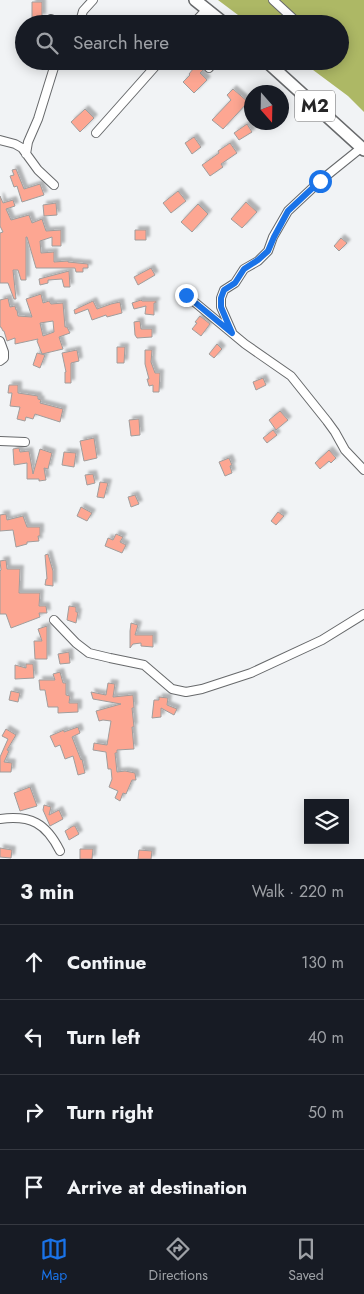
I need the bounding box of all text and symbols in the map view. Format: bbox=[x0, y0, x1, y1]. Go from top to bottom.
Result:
search box bbox=[15, 15, 349, 70]
icon: search bbox=[33, 29, 61, 57]
text: Search here bbox=[73, 29, 169, 56]
north arrow bbox=[244, 85, 289, 130]
road number: M2 bbox=[295, 90, 335, 122]
route start bbox=[309, 170, 332, 193]
route end bbox=[175, 284, 198, 307]
map controls bbox=[304, 799, 349, 844]
button: layers bbox=[304, 799, 349, 844]
text: 3 min bbox=[20, 877, 74, 907]
text: Walk · 220 m bbox=[252, 880, 344, 903]
icon: ahead bbox=[20, 948, 48, 976]
text: Continue bbox=[67, 949, 146, 976]
text: 130 m bbox=[301, 951, 344, 974]
icon: left bbox=[20, 1023, 48, 1051]
text: Turn left bbox=[67, 1024, 140, 1051]
text: 40 m bbox=[308, 1026, 344, 1049]
icon: right bbox=[20, 1098, 48, 1126]
text: Turn right bbox=[67, 1099, 153, 1126]
text: 50 m bbox=[308, 1101, 344, 1124]
icon: arrive bbox=[20, 1173, 48, 1201]
text: Arrive at destination bbox=[67, 1174, 247, 1201]
tab: Map bbox=[40, 1235, 68, 1285]
tab: Directions bbox=[149, 1235, 208, 1285]
tab: Saved bbox=[288, 1235, 324, 1285]

